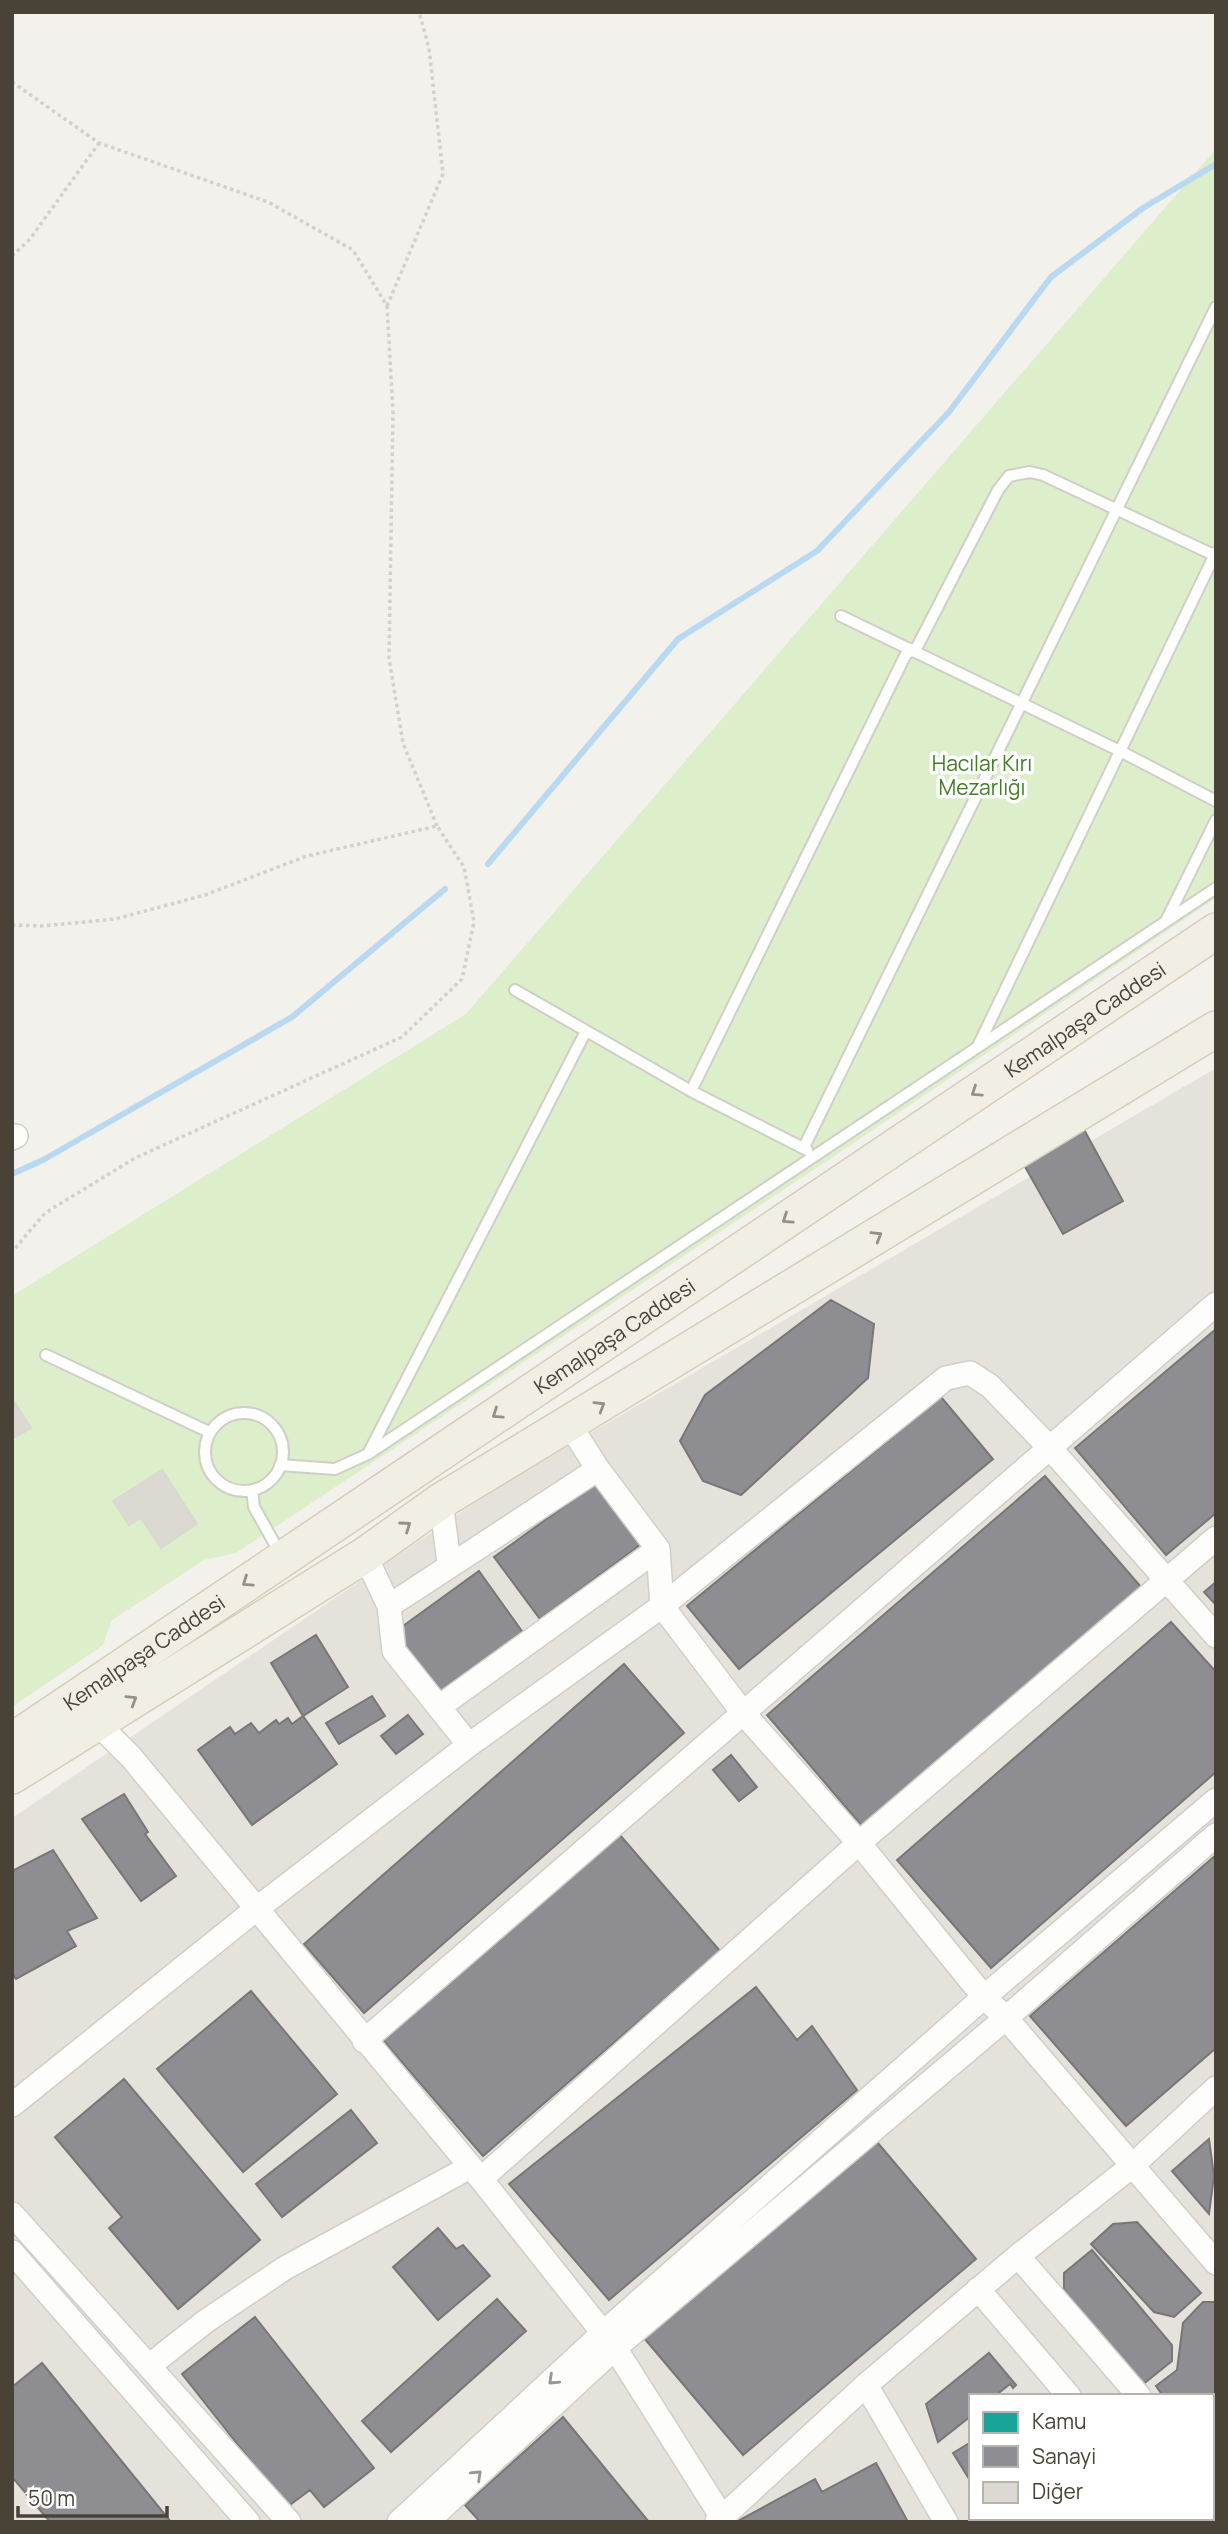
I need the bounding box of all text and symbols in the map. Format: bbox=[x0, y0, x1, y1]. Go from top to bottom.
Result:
park label: Hacılar Kırı Mezarlığı bbox=[932, 749, 1032, 801]
street label: Kemalpaşa Caddesi bbox=[999, 955, 1171, 1084]
one-way arrow bbox=[971, 1084, 984, 1096]
one-way arrow bbox=[782, 1211, 795, 1223]
one-way arrow bbox=[870, 1231, 883, 1244]
street label: Kemalpaşa Caddesi bbox=[528, 1271, 701, 1400]
one-way arrow bbox=[592, 1401, 605, 1414]
one-way arrow bbox=[491, 1406, 504, 1419]
one-way arrow bbox=[398, 1522, 411, 1534]
one-way arrow bbox=[242, 1574, 255, 1586]
street label: Kemalpaşa Caddesi bbox=[58, 1588, 230, 1717]
one-way arrow bbox=[124, 1695, 137, 1708]
one-way arrow bbox=[548, 2371, 561, 2384]
legend bbox=[969, 2394, 1214, 2520]
text: Kamu bbox=[1032, 2407, 1086, 2435]
text: Sanayi bbox=[1032, 2442, 1096, 2470]
one-way arrow bbox=[469, 2471, 482, 2484]
scale bar bbox=[18, 2474, 166, 2518]
text: Diğer bbox=[1032, 2477, 1084, 2505]
text: 50 m bbox=[28, 2484, 75, 2512]

